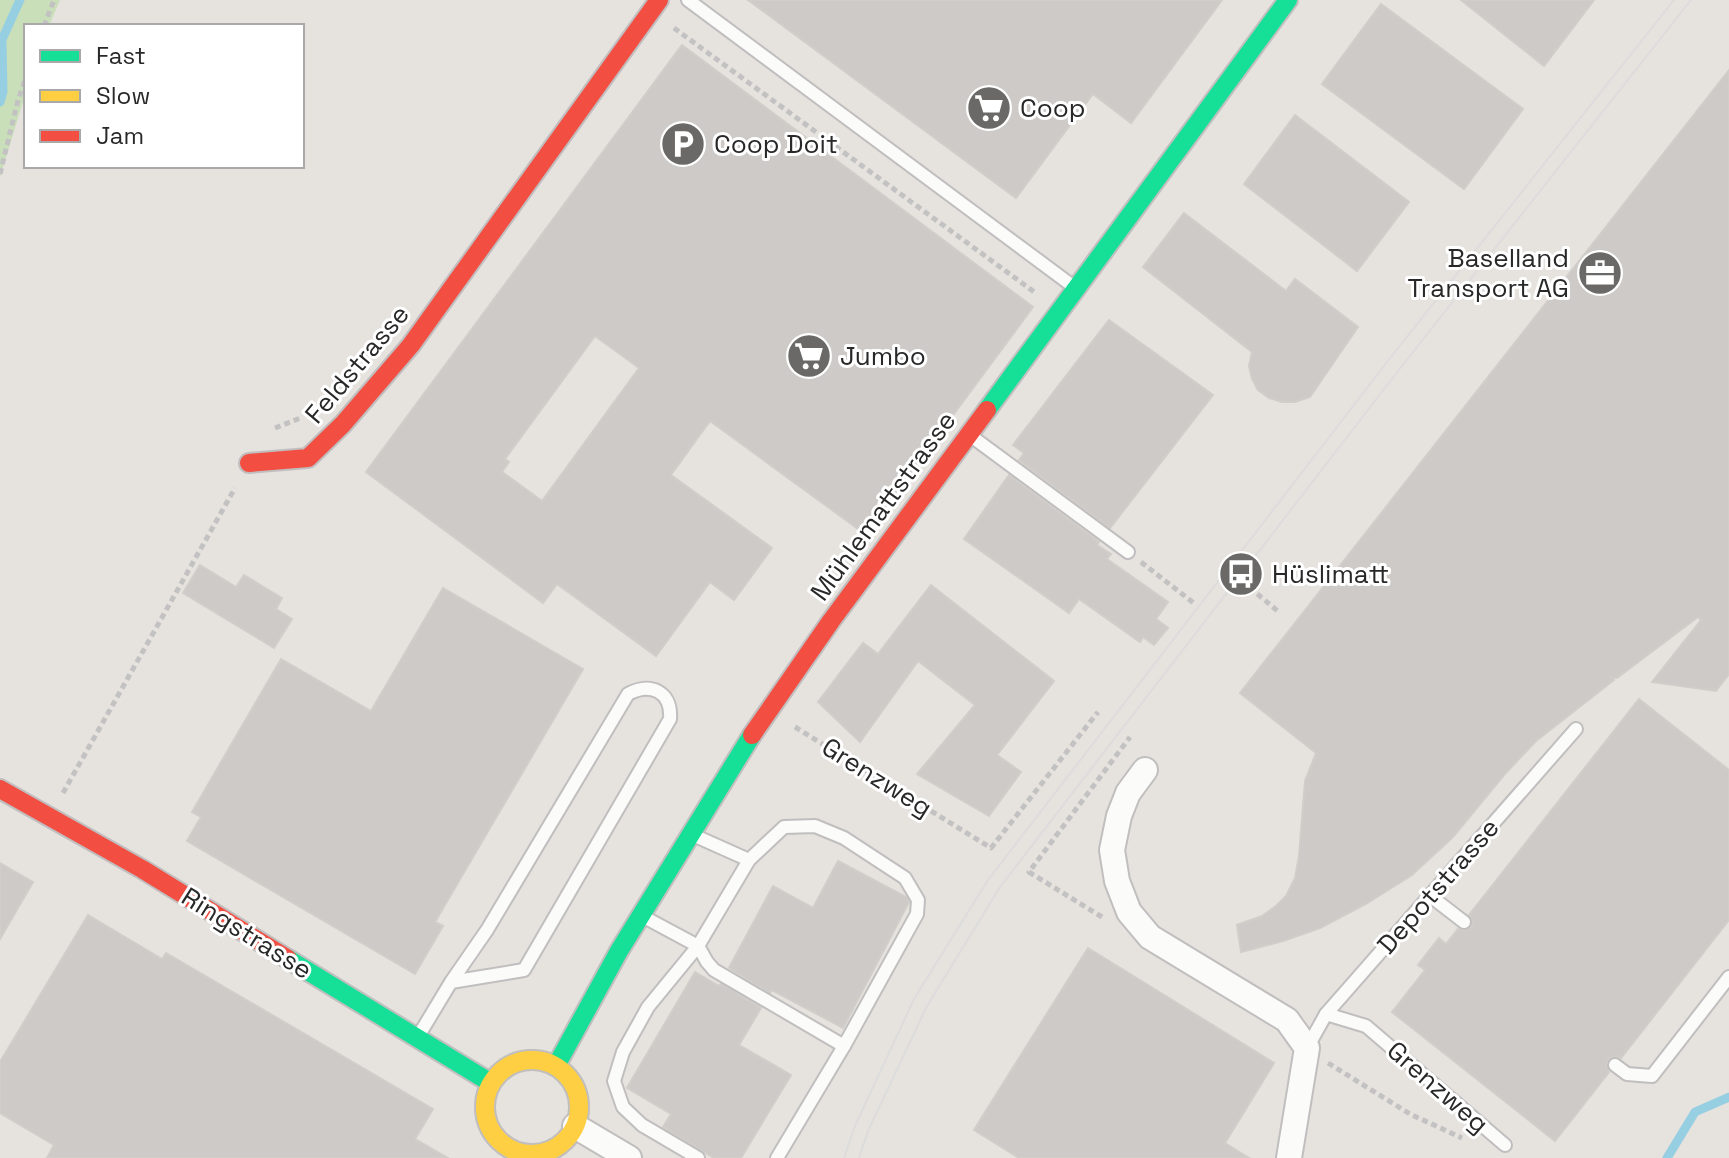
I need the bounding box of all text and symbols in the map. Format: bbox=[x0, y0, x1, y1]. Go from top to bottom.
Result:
legend bbox=[24, 24, 304, 168]
text: Fast bbox=[96, 40, 146, 71]
text: Slow bbox=[96, 80, 150, 111]
supermarket icon: Coop bbox=[965, 84, 1013, 132]
place label: Coop bbox=[1020, 91, 1086, 125]
text: Jam bbox=[96, 120, 144, 151]
parking icon: Coop Doit bbox=[659, 120, 707, 168]
place label: Coop Doit bbox=[714, 127, 838, 161]
place label: Baselland Transport AG bbox=[1408, 241, 1569, 305]
office icon: Baselland Transport AG bbox=[1576, 249, 1624, 297]
street label: Feldstrasse bbox=[297, 298, 417, 430]
supermarket icon: Jumbo bbox=[785, 332, 833, 380]
place label: Jumbo bbox=[840, 339, 926, 373]
street label: Mühlemattstrasse bbox=[803, 405, 963, 607]
bus stop icon: Hüslimatt bbox=[1217, 550, 1265, 598]
place label: Hüslimatt bbox=[1272, 557, 1389, 591]
street label: Grenzweg bbox=[815, 730, 939, 824]
street label: Depotstrasse bbox=[1370, 811, 1506, 961]
street label: Ringstrasse bbox=[175, 879, 319, 987]
street label: Grenzweg bbox=[1380, 1033, 1496, 1141]

